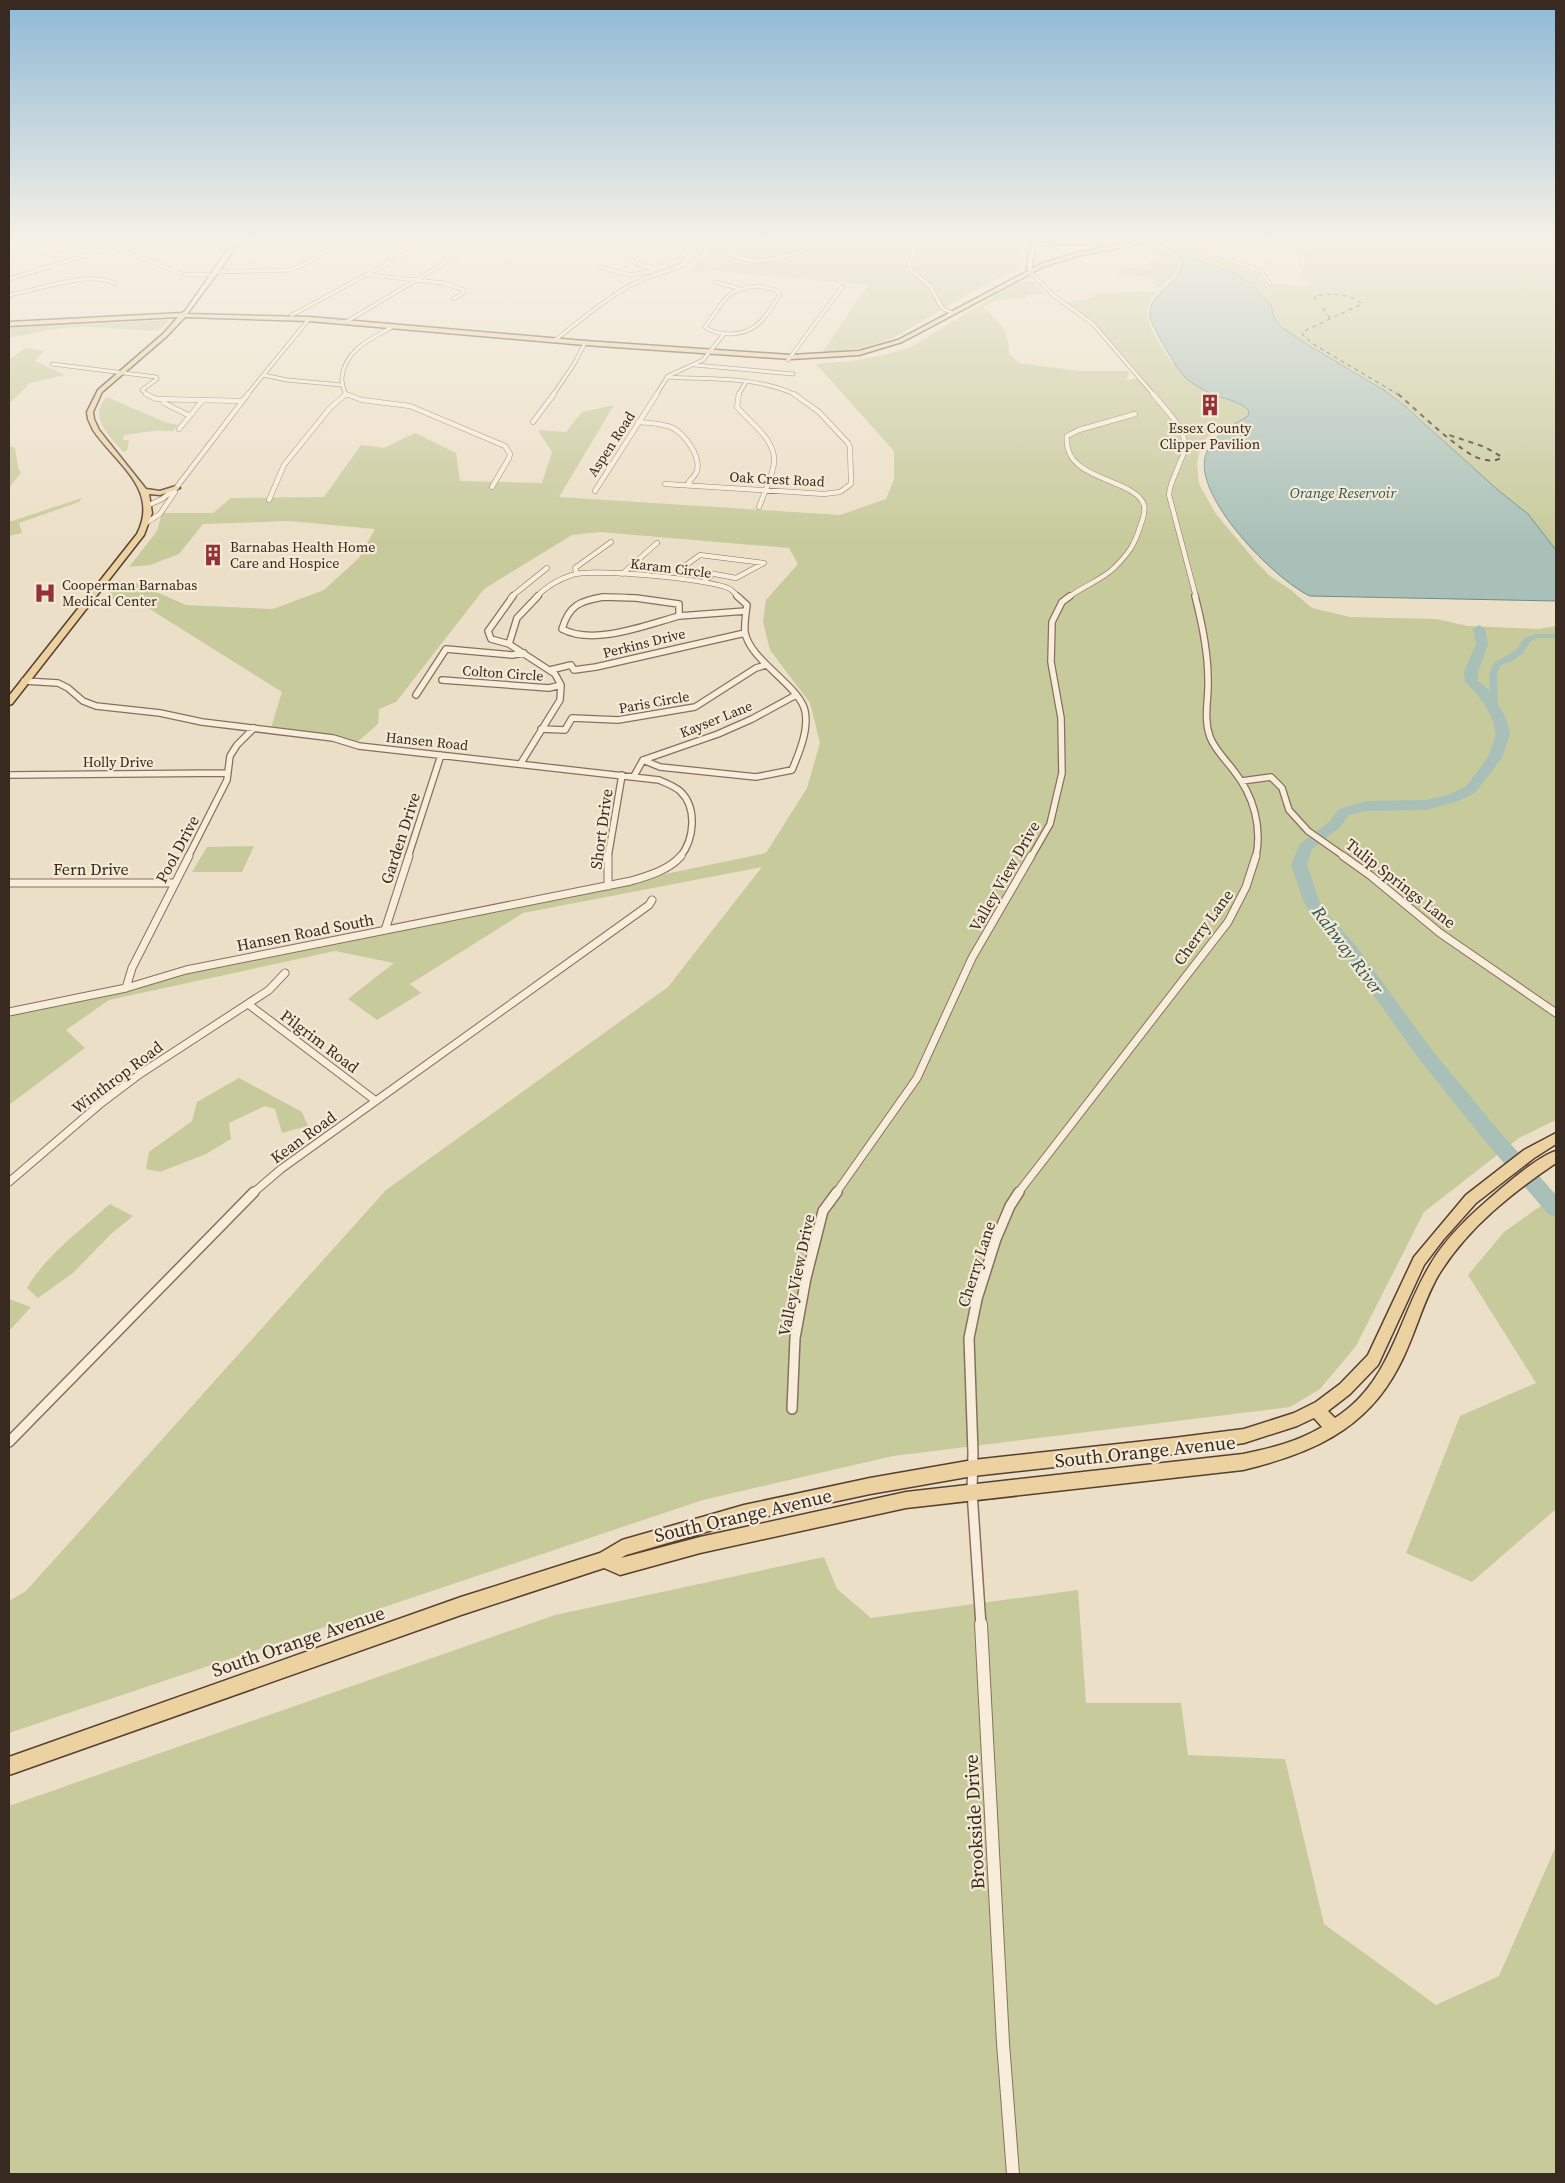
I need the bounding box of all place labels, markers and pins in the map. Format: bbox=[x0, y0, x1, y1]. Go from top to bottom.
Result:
building icon: Essex County Clipper Pavilion bbox=[1197, 392, 1223, 418]
place label: Essex County Clipper Pavilion bbox=[1160, 418, 1261, 454]
place label: Barnabas Health Home Care and Hospice bbox=[230, 537, 375, 573]
building icon: Barnabas Health Home Care and Hospice bbox=[200, 542, 226, 568]
place label: Cooperman Barnabas Medical Center bbox=[62, 575, 197, 611]
hospital icon: Cooperman Barnabas Medical Center bbox=[32, 580, 58, 606]

